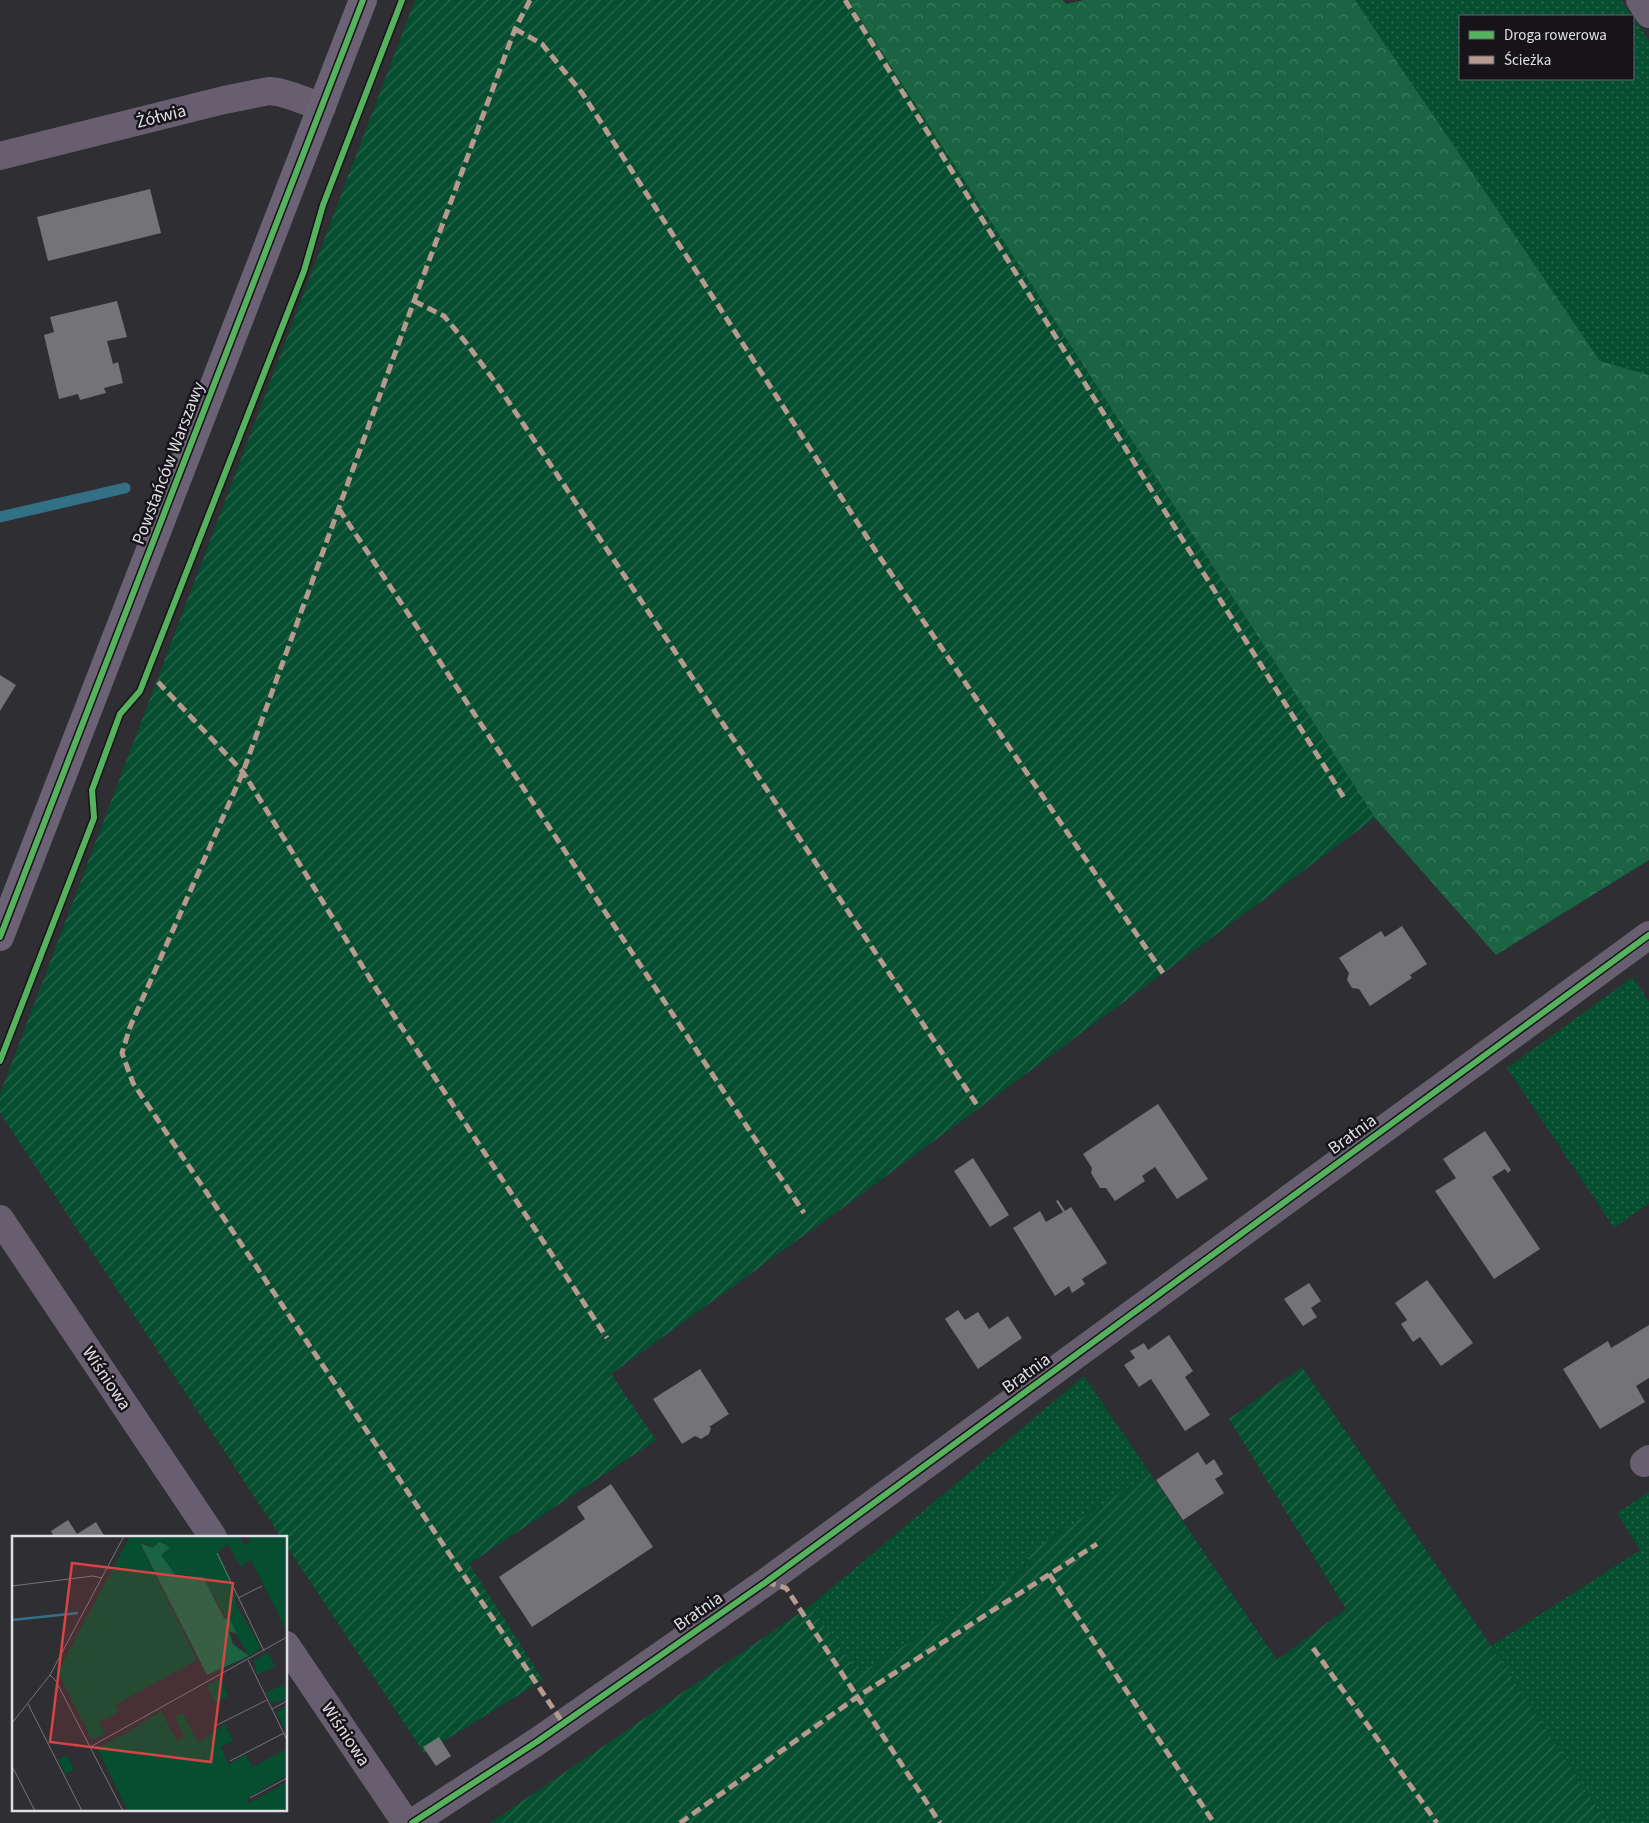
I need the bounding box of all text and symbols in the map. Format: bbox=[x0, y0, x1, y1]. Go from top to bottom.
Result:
legend bbox=[1459, 15, 1634, 80]
text: Droga rowerowa bbox=[1504, 25, 1607, 46]
text: Ścieżka bbox=[1504, 50, 1551, 71]
street label: Żółwia bbox=[133, 98, 189, 135]
street label: Powstańców Warszawy bbox=[126, 378, 211, 548]
street label: Bratnia bbox=[1323, 1108, 1382, 1161]
street label: Wiśniowa bbox=[76, 1341, 137, 1415]
street label: Bratnia bbox=[997, 1347, 1056, 1400]
inset map bbox=[12, 1536, 288, 1810]
street label: Bratnia bbox=[669, 1585, 728, 1637]
street label: Wiśniowa bbox=[315, 1697, 376, 1771]

